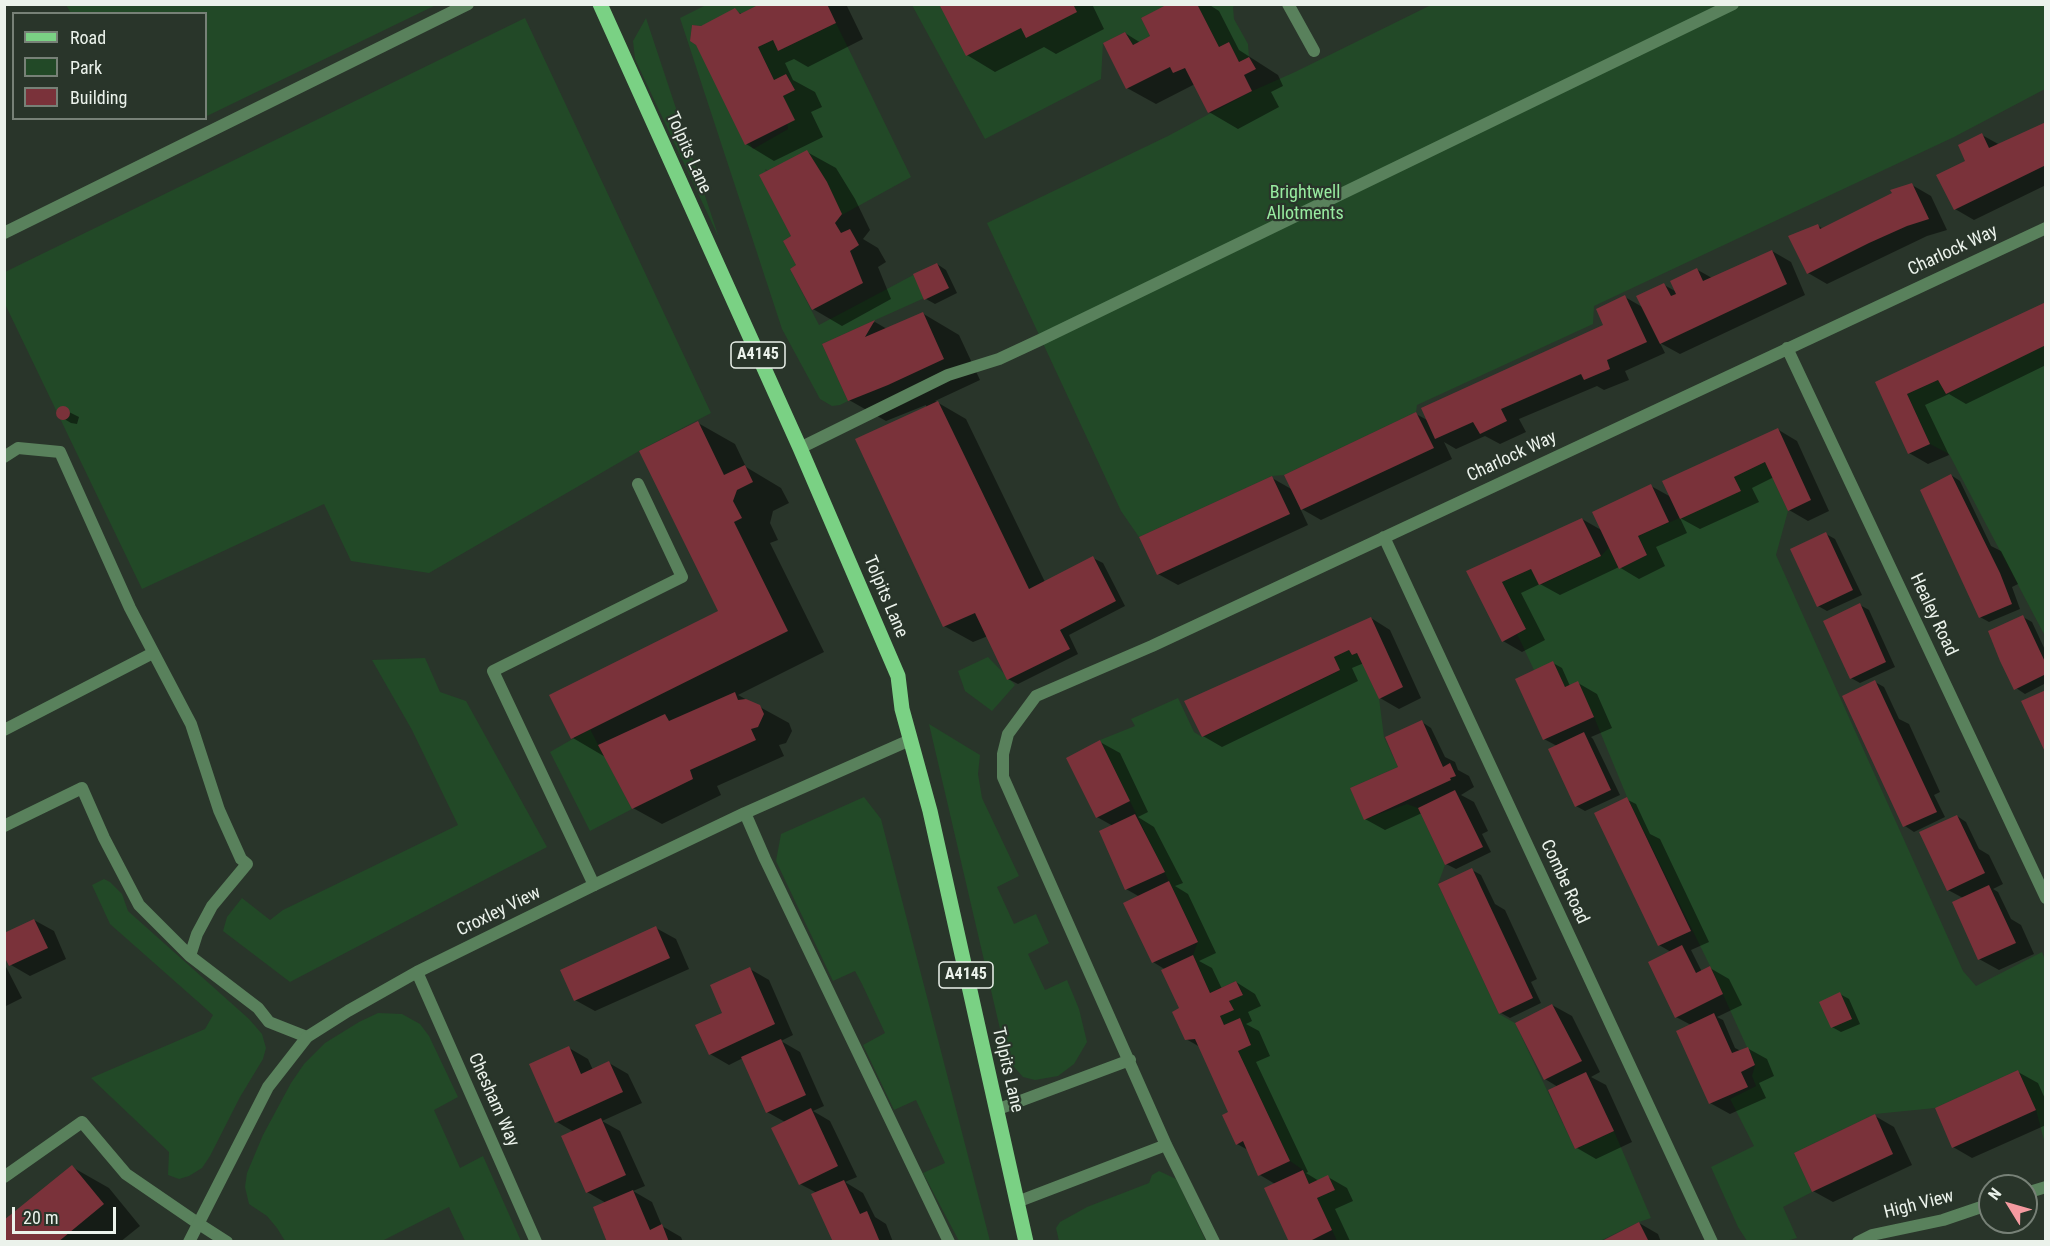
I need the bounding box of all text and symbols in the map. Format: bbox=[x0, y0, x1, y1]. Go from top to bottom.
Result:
legend bbox=[12, 12, 207, 120]
text: Road bbox=[70, 27, 106, 48]
text: Park bbox=[70, 57, 102, 78]
text: Building bbox=[70, 87, 127, 108]
street label: Tolpits Lane bbox=[661, 109, 715, 197]
park label: Brightwell Allotments bbox=[1266, 182, 1344, 224]
street label: Charlock Way bbox=[1905, 221, 2001, 281]
road number: A4145 bbox=[731, 342, 785, 368]
street label: Charlock Way bbox=[1464, 427, 1560, 487]
street label: Tolpits Lane bbox=[858, 553, 912, 641]
street label: Healey Road bbox=[1905, 570, 1961, 660]
street label: Combe Road bbox=[1535, 836, 1593, 928]
street label: Croxley View bbox=[454, 882, 544, 942]
road number: A4145 bbox=[939, 962, 993, 988]
street label: Tolpits Lane bbox=[987, 1025, 1027, 1115]
street label: Chesham Way bbox=[463, 1050, 523, 1150]
north arrow bbox=[1978, 1174, 2038, 1234]
text: N bbox=[1984, 1184, 2005, 1204]
street label: High View bbox=[1882, 1186, 1956, 1224]
scale bar bbox=[15, 1195, 118, 1233]
text: 20 m bbox=[23, 1207, 58, 1228]

